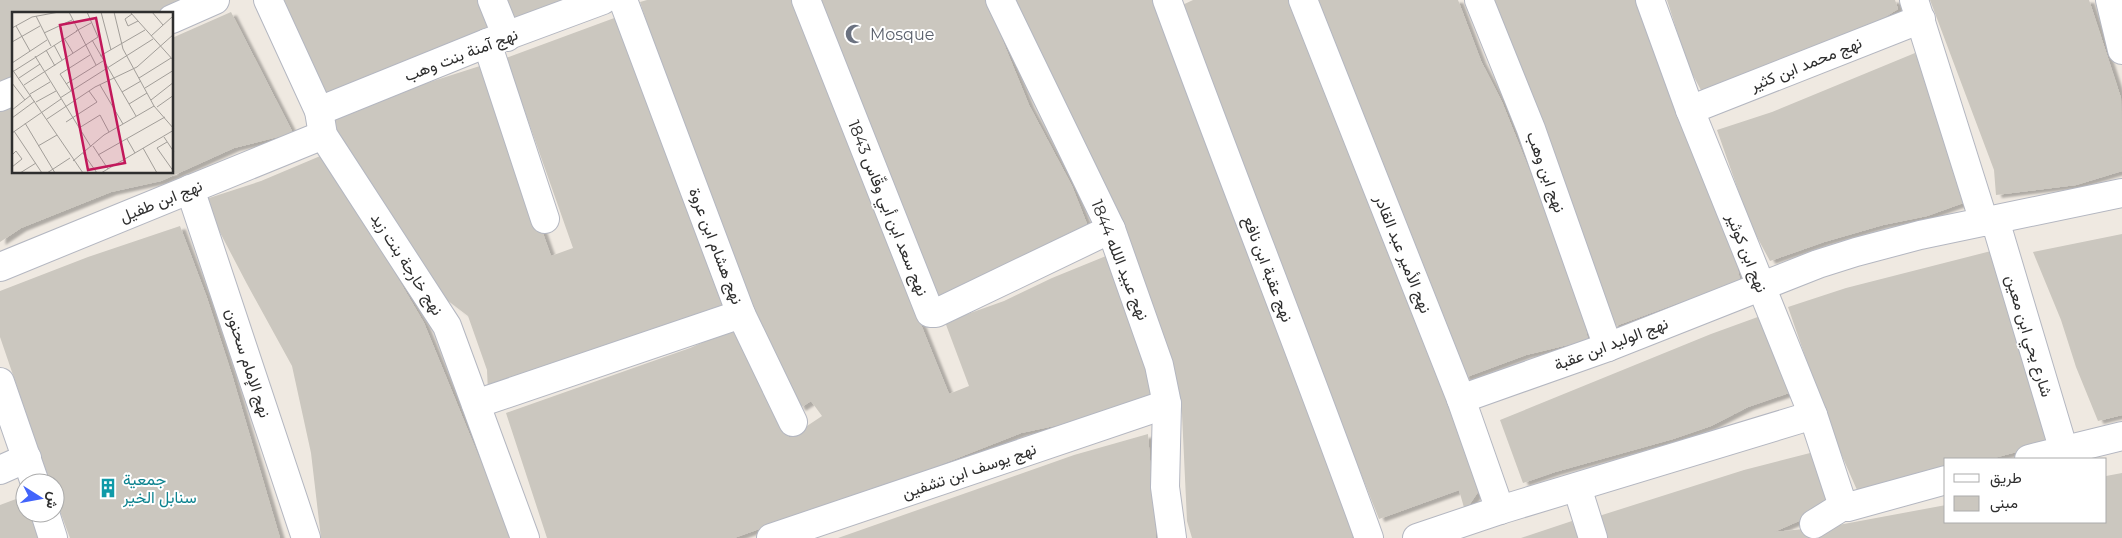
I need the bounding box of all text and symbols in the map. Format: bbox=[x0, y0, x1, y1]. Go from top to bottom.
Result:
inset map bbox=[12, 12, 174, 174]
mosque icon: Mosque bbox=[844, 23, 866, 45]
street label: نهج آمنة بنت وهب bbox=[402, 25, 521, 87]
place label: Mosque bbox=[870, 25, 934, 44]
street label: نهج محمد ابن كثير bbox=[1747, 33, 1865, 97]
street label: نهج سعد ابن أبي وقّاس 1843 bbox=[840, 117, 933, 300]
street label: نهج ابن وهب bbox=[1521, 129, 1569, 216]
street label: نهج ابن طفيل bbox=[117, 176, 206, 228]
street label: نهج هشام ابن عروة bbox=[683, 185, 747, 308]
street label: نهج الأمير عبد القادر bbox=[1368, 191, 1435, 317]
street label: نهج عبيد اللله 1844 bbox=[1085, 197, 1153, 324]
street label: نهج خارجة بنت زيد bbox=[365, 209, 447, 320]
street label: نهج ابن كوثير bbox=[1720, 210, 1771, 296]
street label: نهج عقبة ابن نافع bbox=[1237, 213, 1297, 325]
street label: شارع يحي ابن معين bbox=[1998, 273, 2057, 400]
street label: نهج الإمام سحنون bbox=[219, 306, 275, 421]
street label: نهج الوليد ابن عقبة bbox=[1551, 314, 1671, 376]
street label: نهج يوسف ابن تشفين bbox=[899, 439, 1039, 505]
legend bbox=[1944, 458, 2107, 523]
text: طريق bbox=[1990, 468, 2022, 488]
place label: جمعية سنابل الخير bbox=[122, 470, 197, 508]
north arrow bbox=[15, 473, 65, 523]
building icon: جمعية سنابل الخير bbox=[97, 477, 119, 499]
text: ش bbox=[42, 491, 63, 511]
text: مبنى bbox=[1990, 493, 2018, 513]

